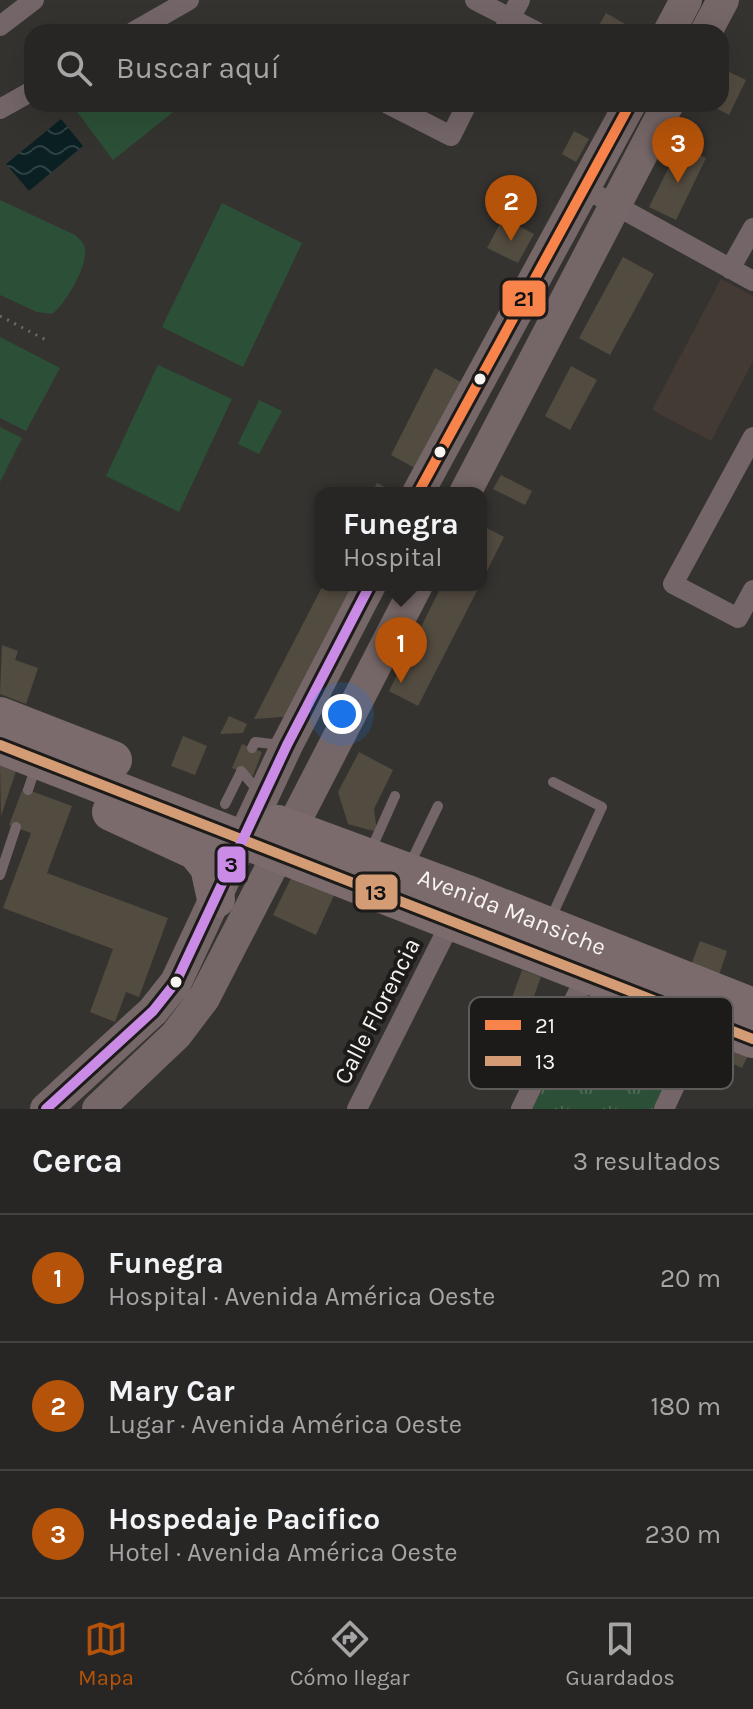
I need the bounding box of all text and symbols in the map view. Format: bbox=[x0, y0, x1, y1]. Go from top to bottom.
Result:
search box bbox=[24, 24, 729, 112]
icon: search bbox=[52, 46, 96, 90]
text: Buscar aquí bbox=[116, 50, 280, 86]
pin: 3 bbox=[652, 117, 704, 183]
pin: 2 bbox=[485, 175, 537, 241]
line badge: 21 bbox=[501, 279, 547, 318]
text: 21 bbox=[513, 286, 535, 312]
unlabelled marker bbox=[472, 371, 488, 387]
unlabelled marker bbox=[432, 444, 448, 460]
popup bbox=[315, 487, 487, 591]
text: Funegra bbox=[343, 506, 459, 542]
text: Hospital bbox=[343, 542, 443, 573]
pin: 1 bbox=[375, 617, 427, 683]
your location bbox=[322, 694, 362, 734]
line badge: 3 bbox=[216, 845, 247, 884]
text: 3 bbox=[224, 852, 238, 878]
street label: Avenida Mansiche bbox=[414, 863, 610, 961]
line badge: 13 bbox=[354, 873, 399, 911]
text: 13 bbox=[365, 880, 387, 906]
street label: Calle Florencia bbox=[328, 933, 426, 1089]
unlabelled marker bbox=[168, 974, 184, 990]
legend bbox=[469, 997, 733, 1089]
text: 21 bbox=[535, 1013, 555, 1039]
text: 13 bbox=[535, 1049, 555, 1075]
text: Cerca bbox=[32, 1141, 123, 1181]
text: 3 resultados bbox=[573, 1146, 721, 1177]
text: Funegra bbox=[108, 1245, 224, 1281]
text: 1 bbox=[53, 1263, 63, 1294]
text: 20 m bbox=[660, 1263, 721, 1294]
text: Hospital · Avenida América Oeste bbox=[108, 1281, 495, 1312]
text: Mary Car bbox=[108, 1373, 235, 1409]
text: 2 bbox=[50, 1391, 66, 1422]
text: 180 m bbox=[651, 1391, 721, 1422]
text: Lugar · Avenida América Oeste bbox=[108, 1409, 462, 1440]
text: Hospedaje Pacifico bbox=[108, 1501, 380, 1537]
text: 3 bbox=[50, 1519, 66, 1550]
text: 230 m bbox=[645, 1519, 721, 1550]
text: Hotel · Avenida América Oeste bbox=[108, 1537, 458, 1568]
tab: Mapa bbox=[78, 1617, 134, 1691]
tab: Cómo llegar bbox=[290, 1617, 409, 1691]
tab: Guardados bbox=[566, 1617, 675, 1691]

